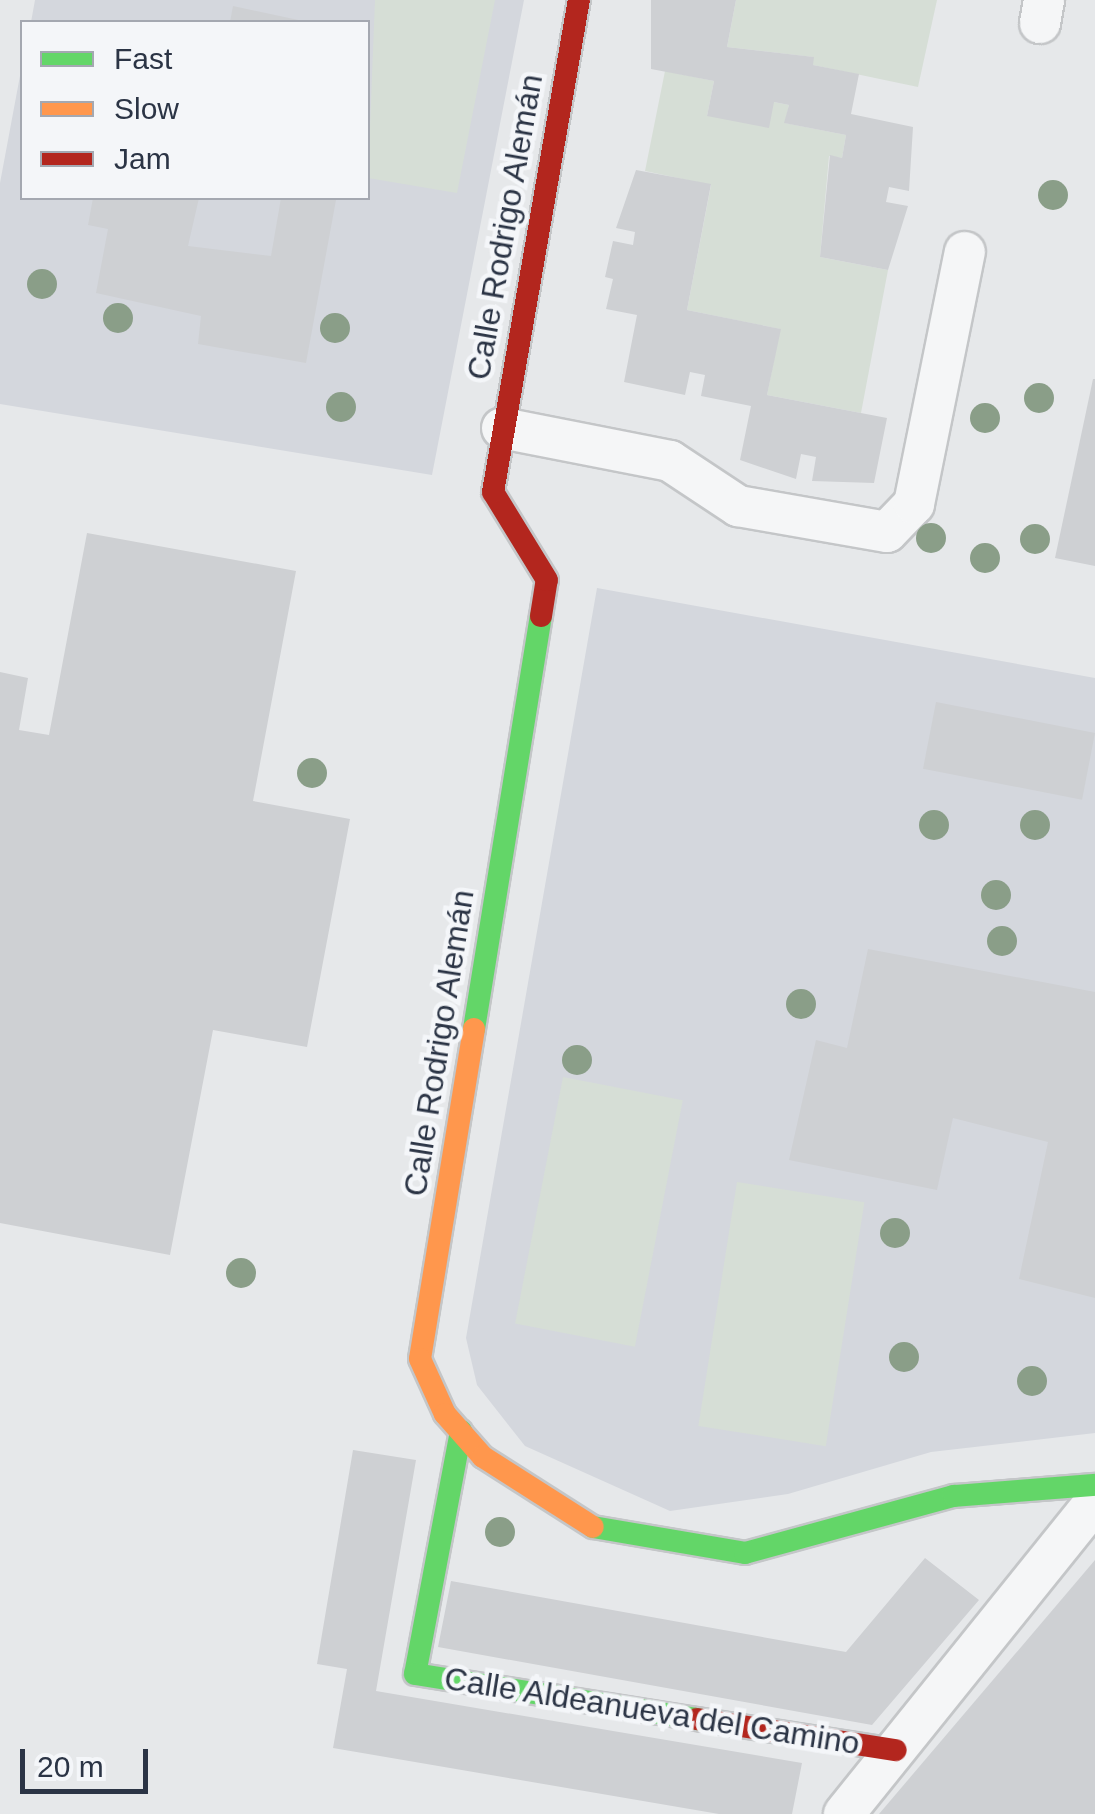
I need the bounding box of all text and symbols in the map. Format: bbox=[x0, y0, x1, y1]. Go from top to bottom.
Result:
legend bbox=[20, 20, 370, 200]
text: Fast bbox=[114, 42, 172, 75]
street label: Calle Rodrigo Alemán bbox=[459, 70, 551, 384]
text: Slow bbox=[114, 92, 179, 125]
text: Jam bbox=[114, 142, 171, 175]
street label: Calle Rodrigo Alemán bbox=[396, 886, 482, 1200]
street label: Calle Aldeanueva del Camino bbox=[441, 1659, 863, 1763]
scale bar bbox=[25, 1729, 152, 1791]
text: 20 m bbox=[37, 1750, 104, 1783]

